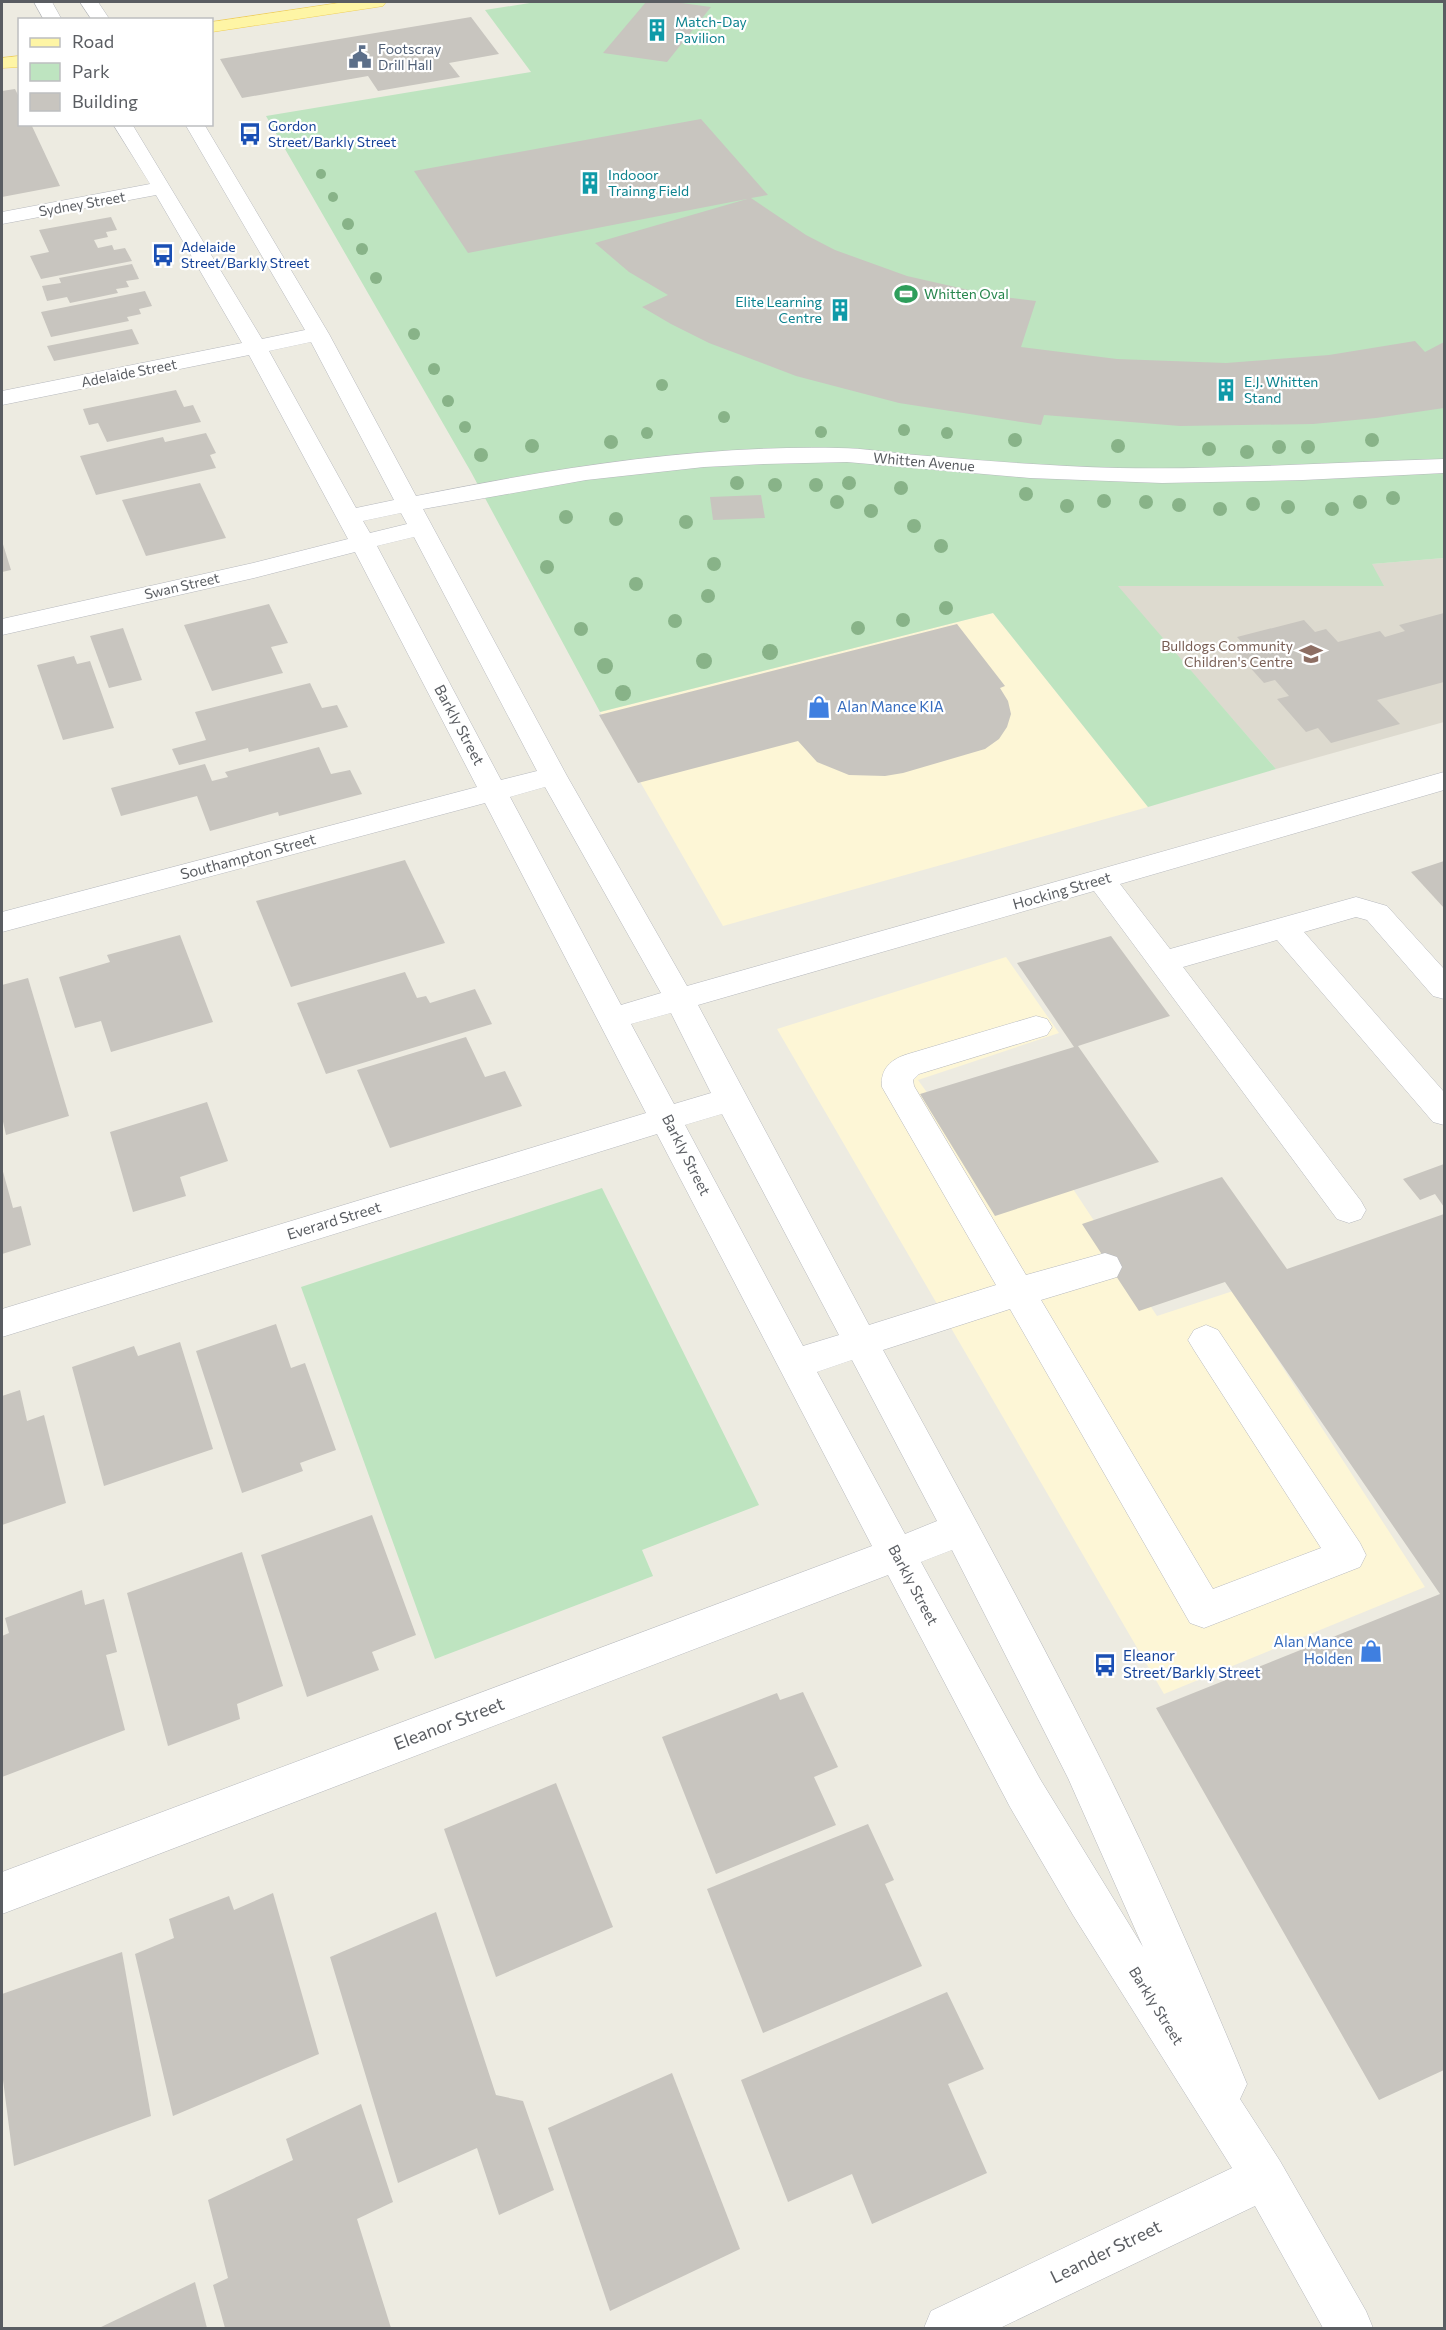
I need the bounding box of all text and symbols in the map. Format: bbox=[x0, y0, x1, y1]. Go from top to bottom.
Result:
place label: Match-Day Pavilion bbox=[675, 13, 747, 46]
building icon: Match-Day Pavilion bbox=[644, 17, 670, 43]
legend bbox=[18, 18, 213, 126]
text: Road bbox=[72, 30, 114, 52]
place label: Footscray Drill Hall bbox=[378, 40, 441, 73]
public building icon: Footscray Drill Hall bbox=[347, 44, 373, 70]
text: Park bbox=[72, 60, 110, 82]
text: Building bbox=[72, 90, 138, 112]
place label: Gordon Street/Barkly Street bbox=[268, 117, 397, 150]
bus stop icon: Gordon Street/Barkly Street bbox=[237, 121, 263, 147]
place label: Indooor Trainng Field bbox=[608, 166, 689, 199]
building icon: Indooor Trainng Field bbox=[577, 170, 603, 196]
street label: Sydney Street bbox=[37, 187, 127, 219]
place label: Adelaide Street/Barkly Street bbox=[181, 238, 310, 271]
bus stop icon: Adelaide Street/Barkly Street bbox=[150, 242, 176, 268]
sports icon: Whitten Oval bbox=[893, 281, 919, 307]
place label: Whitten Oval bbox=[924, 285, 1009, 302]
place label: Elite Learning Centre bbox=[735, 293, 822, 326]
building icon: Elite Learning Centre bbox=[827, 297, 853, 323]
street label: Adelaide Street bbox=[80, 355, 178, 390]
place label: E.J. Whitten Stand bbox=[1244, 373, 1318, 406]
building icon: E.J. Whitten Stand bbox=[1213, 377, 1239, 403]
street label: Whitten Avenue bbox=[872, 449, 976, 474]
street label: Swan Street bbox=[143, 569, 221, 602]
place label: Bulldogs Community Children's Centre bbox=[1161, 637, 1293, 670]
school or university icon: Bulldogs Community Children's Centre bbox=[1298, 641, 1324, 667]
street label: Barkly Street bbox=[431, 681, 489, 768]
shop icon: Alan Mance KIA bbox=[806, 694, 832, 720]
place label: Alan Mance KIA bbox=[837, 697, 944, 715]
street label: Southampton Street bbox=[178, 829, 317, 883]
street label: Hocking Street bbox=[1010, 867, 1113, 913]
street label: Barkly Street bbox=[659, 1111, 715, 1198]
street label: Everard Street bbox=[285, 1197, 383, 1243]
street label: Barkly Street bbox=[885, 1541, 943, 1628]
place label: Alan Mance Holden bbox=[1274, 1632, 1353, 1667]
shop icon: Alan Mance Holden bbox=[1358, 1638, 1384, 1664]
place label: Eleanor Street/Barkly Street bbox=[1123, 1646, 1261, 1681]
bus stop icon: Eleanor Street/Barkly Street bbox=[1092, 1652, 1118, 1678]
street label: Eleanor Street bbox=[390, 1692, 507, 1754]
street label: Barkly Street bbox=[1126, 1963, 1188, 2048]
street label: Leander Street bbox=[1046, 2215, 1165, 2287]

